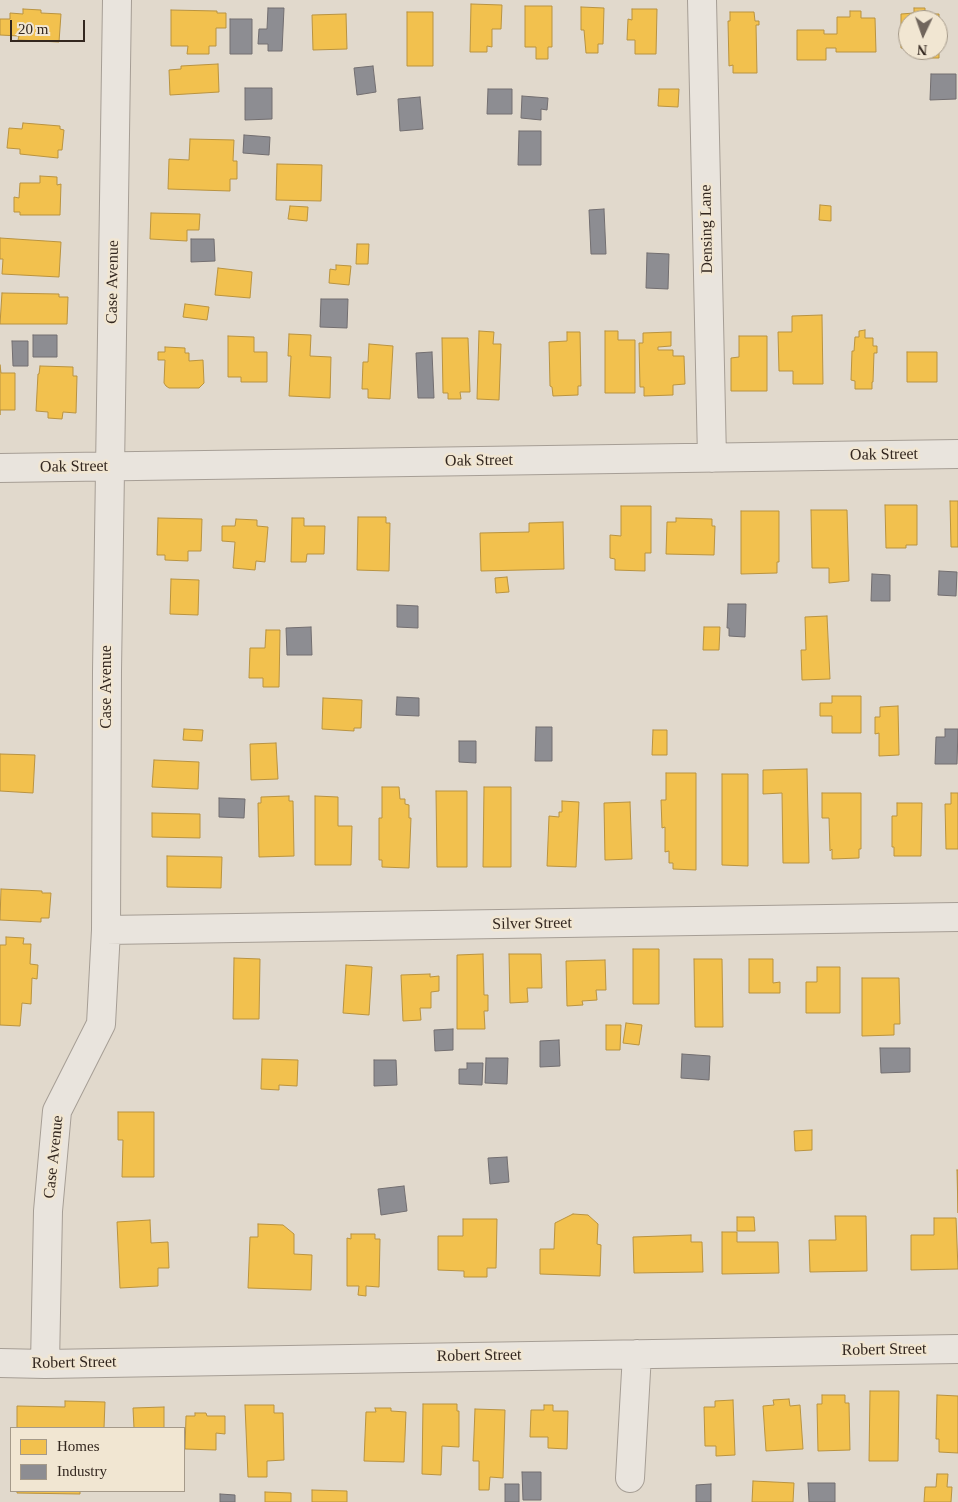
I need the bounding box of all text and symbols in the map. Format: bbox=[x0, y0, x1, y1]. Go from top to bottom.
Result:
scale bar bbox=[12, 10, 88, 42]
north arrow bbox=[898, 10, 948, 60]
text: 20 m bbox=[18, 21, 48, 37]
text: N bbox=[917, 42, 928, 57]
street label: Densing Lane bbox=[697, 184, 717, 274]
street label: Case Avenue bbox=[103, 240, 123, 324]
street label: Oak Street bbox=[850, 445, 918, 465]
street label: Oak Street bbox=[445, 451, 513, 471]
street label: Oak Street bbox=[40, 457, 108, 477]
street label: Case Avenue bbox=[97, 645, 117, 729]
street label: Silver Street bbox=[492, 914, 572, 934]
street label: Case Avenue bbox=[40, 1114, 68, 1200]
street label: Robert Street bbox=[841, 1340, 927, 1360]
street label: Robert Street bbox=[436, 1346, 522, 1366]
street label: Robert Street bbox=[31, 1353, 117, 1373]
legend bbox=[10, 1427, 185, 1492]
text: Homes bbox=[57, 1438, 100, 1454]
text: Industry bbox=[57, 1463, 107, 1479]

